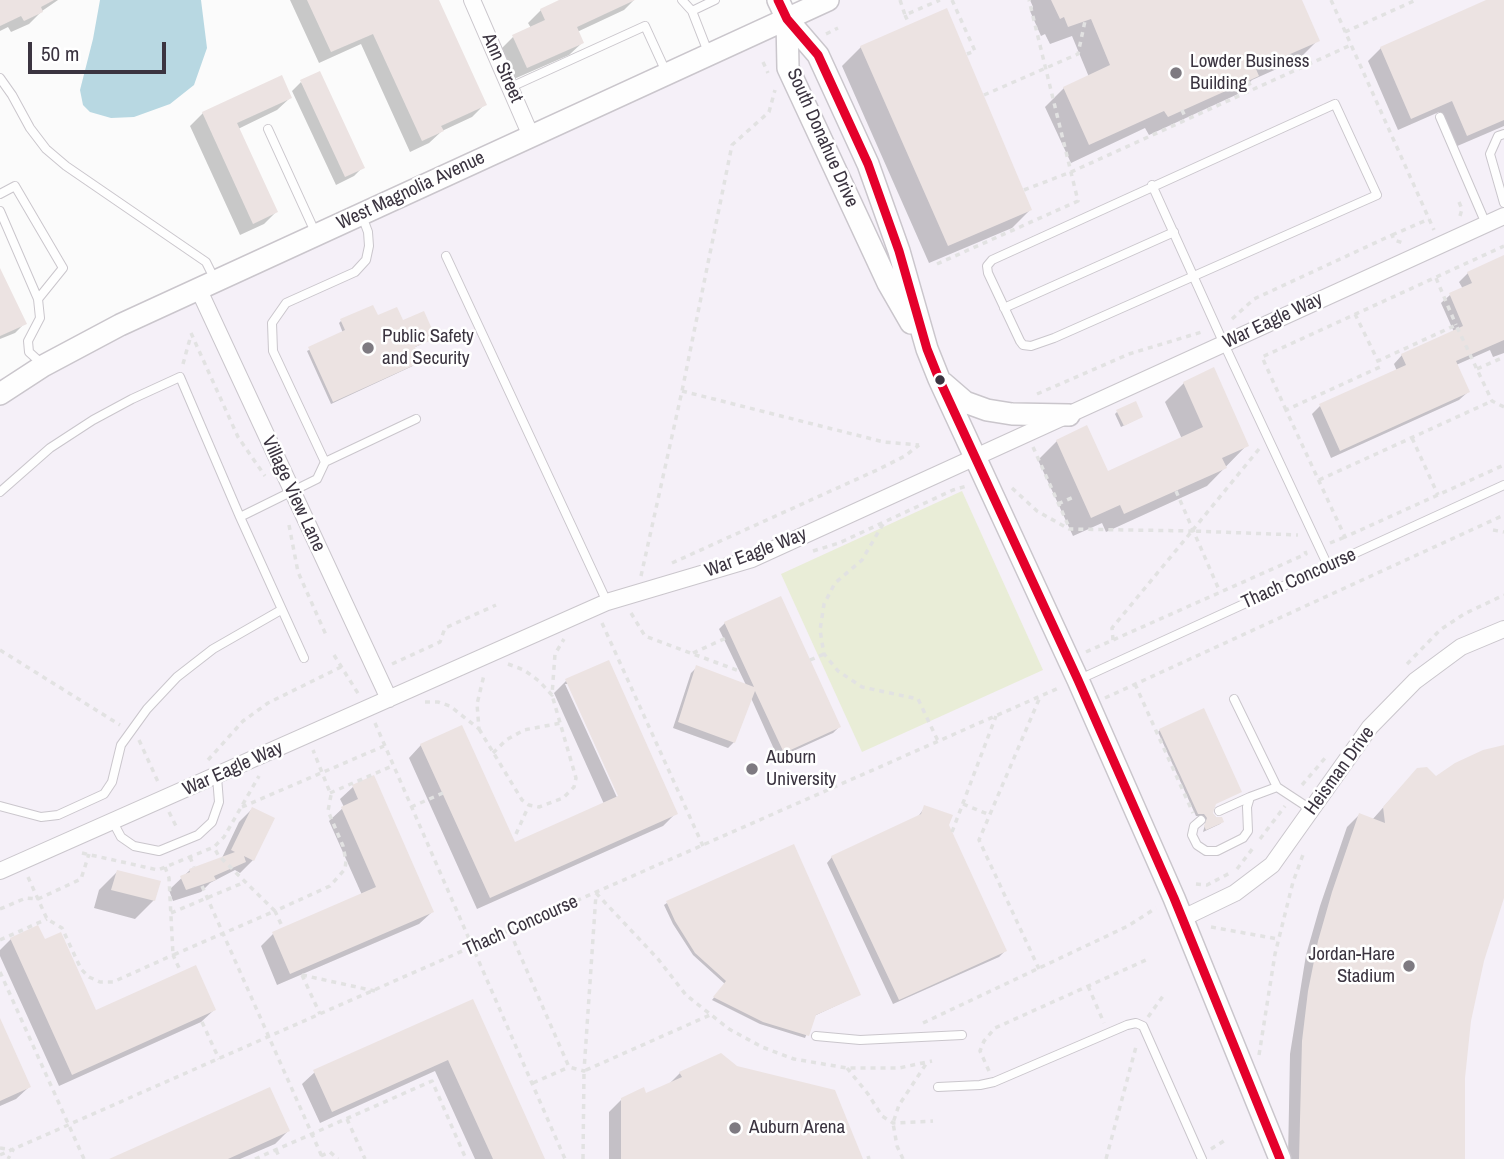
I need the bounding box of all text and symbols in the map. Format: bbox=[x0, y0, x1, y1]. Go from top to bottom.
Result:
scale bar bbox=[32, 28, 170, 72]
street label: Ann Street bbox=[477, 30, 527, 106]
text: 50 m bbox=[41, 39, 79, 68]
place label: Lowder Business Building bbox=[1190, 51, 1310, 95]
street label: South Donahue Drive bbox=[781, 65, 863, 211]
marker: Lowder Business Building bbox=[1168, 65, 1184, 81]
street label: West Magnolia Avenue bbox=[333, 147, 489, 235]
street label: War Eagle Way bbox=[1220, 288, 1326, 354]
place label: Public Safety and Security bbox=[382, 326, 474, 370]
marker: Public Safety and Security bbox=[360, 340, 376, 356]
unlabelled marker bbox=[933, 373, 947, 387]
street label: Village View Lane bbox=[256, 433, 330, 555]
street label: War Eagle Way bbox=[702, 523, 810, 583]
street label: Thach Concourse bbox=[1238, 544, 1360, 614]
street label: Heisman Drive bbox=[1300, 722, 1380, 820]
street label: War Eagle Way bbox=[179, 737, 287, 801]
place label: Auburn University bbox=[766, 747, 836, 791]
marker: Auburn University bbox=[744, 761, 760, 777]
street label: Thach Concourse bbox=[460, 891, 582, 961]
place label: Jordan-Hare Stadium bbox=[1308, 944, 1395, 988]
marker: Jordan-Hare Stadium bbox=[1401, 958, 1417, 974]
place label: Auburn Arena bbox=[749, 1117, 845, 1139]
marker: Auburn Arena bbox=[727, 1120, 743, 1136]

